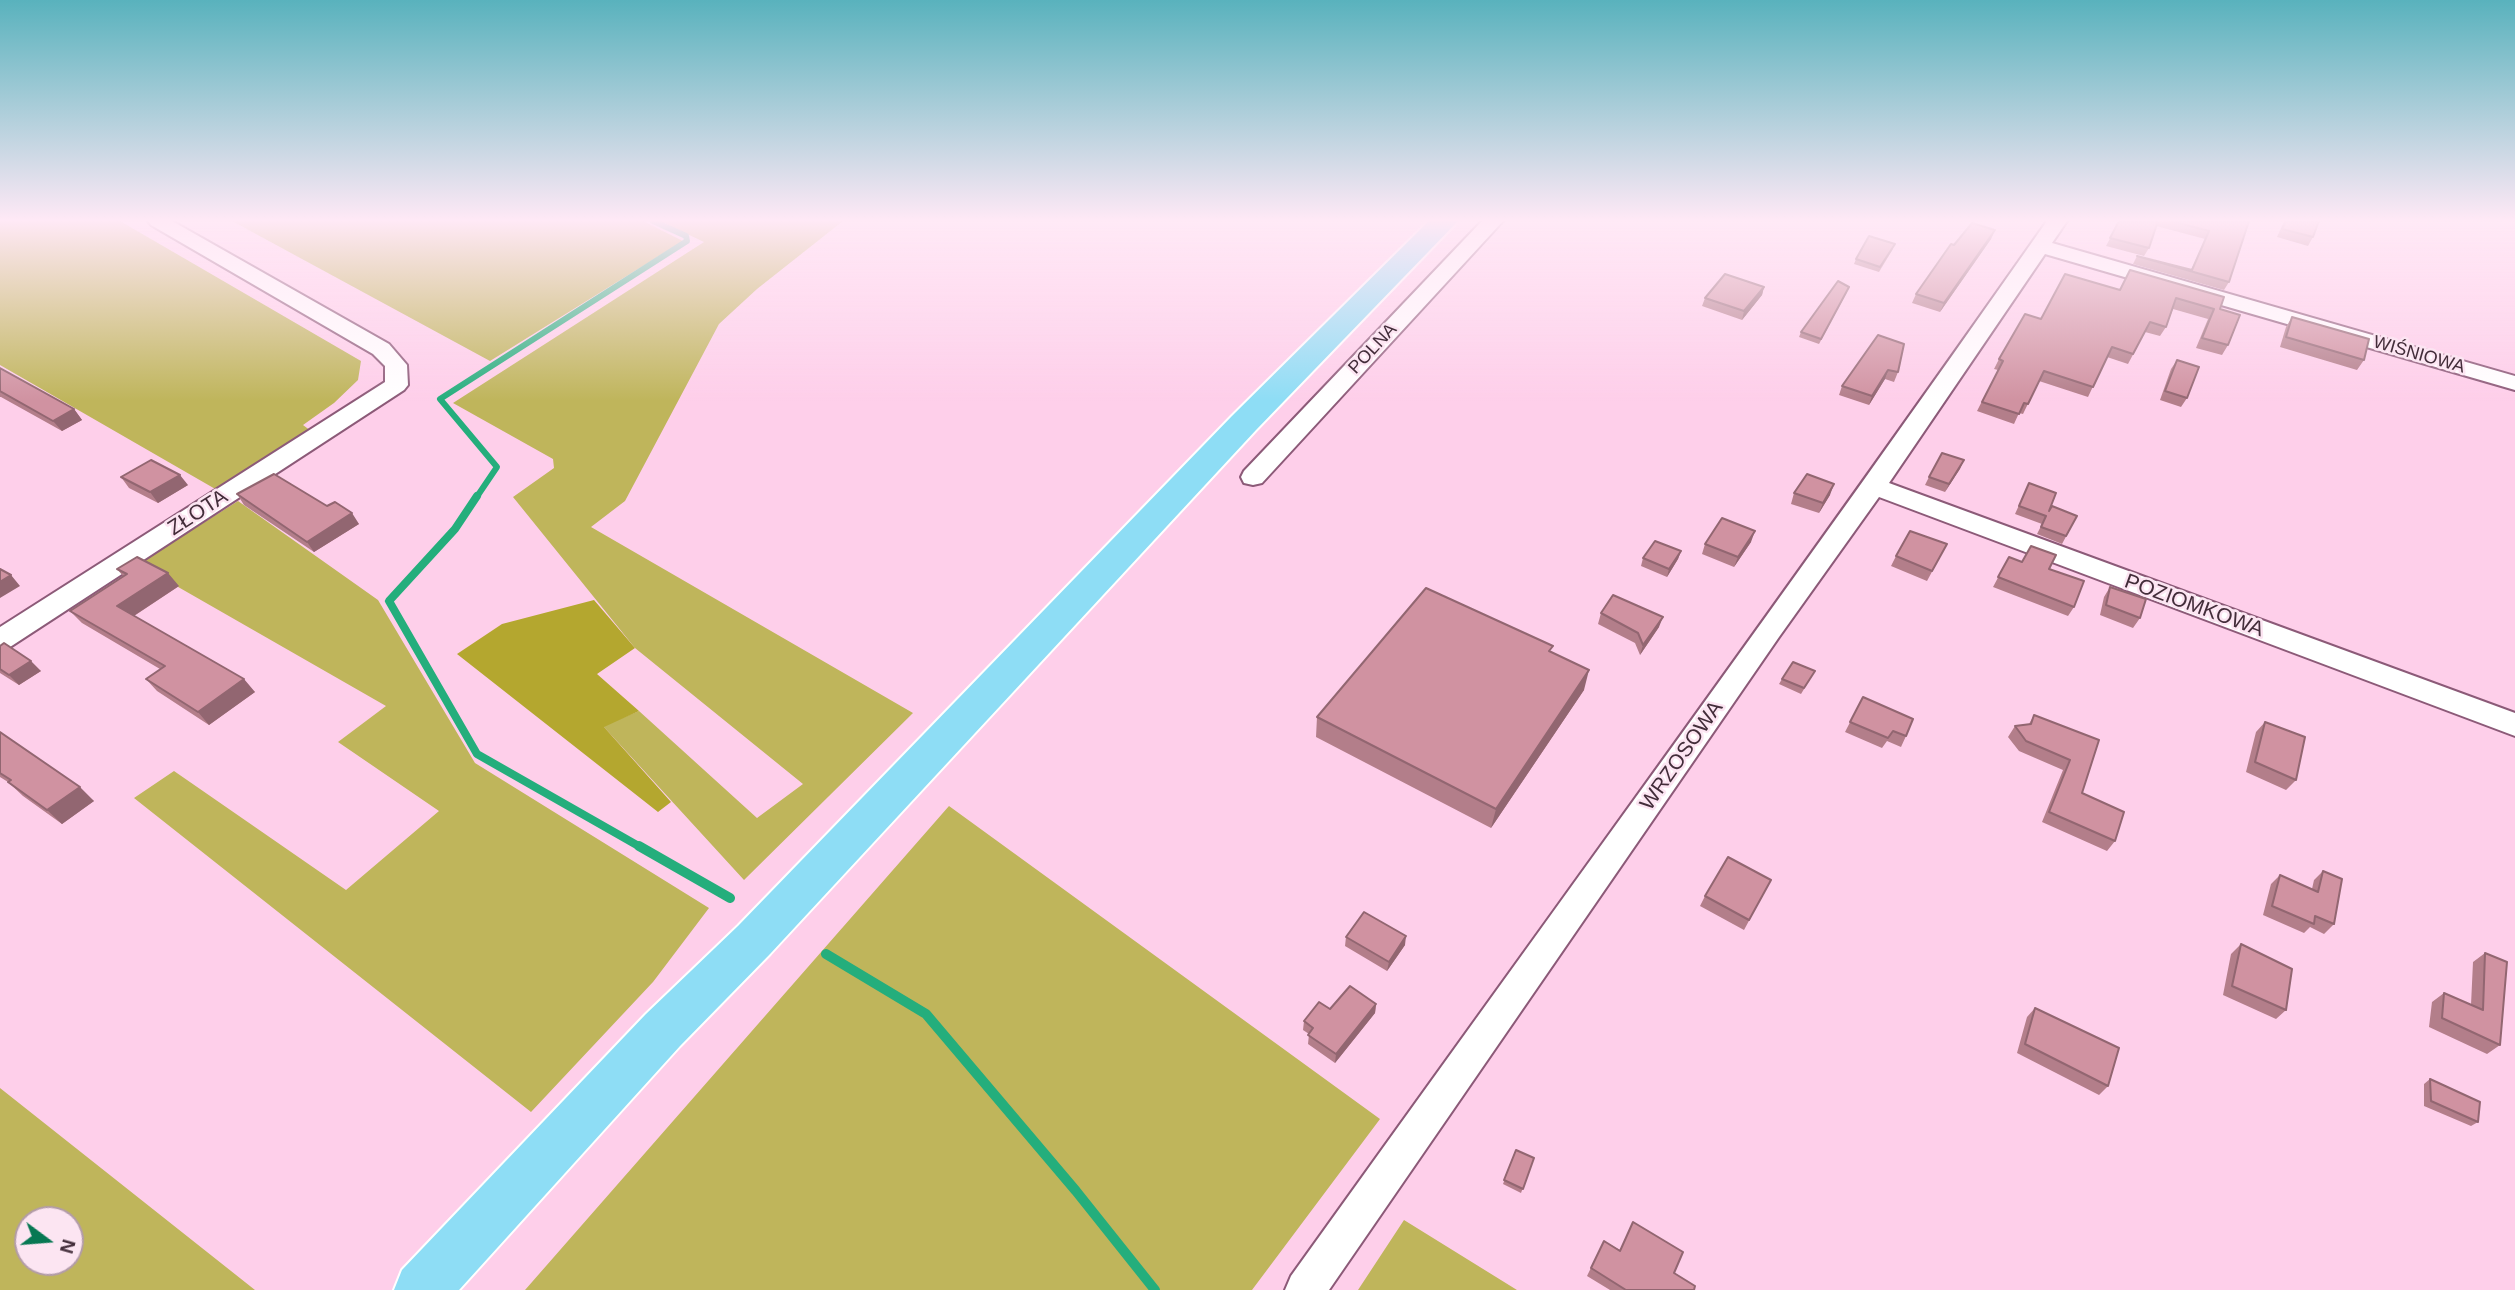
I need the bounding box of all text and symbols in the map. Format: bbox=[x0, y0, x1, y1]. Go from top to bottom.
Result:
street label: POLNA bbox=[1344, 319, 1402, 379]
street label: WIŚNIOWA bbox=[2371, 332, 2467, 378]
street label: ZŁOTA bbox=[163, 484, 233, 542]
street label: POZIOMKOWA bbox=[2121, 569, 2267, 643]
street label: WRZOSOWA bbox=[1635, 697, 1729, 815]
north arrow bbox=[14, 1206, 84, 1276]
text: N bbox=[56, 1237, 80, 1256]

